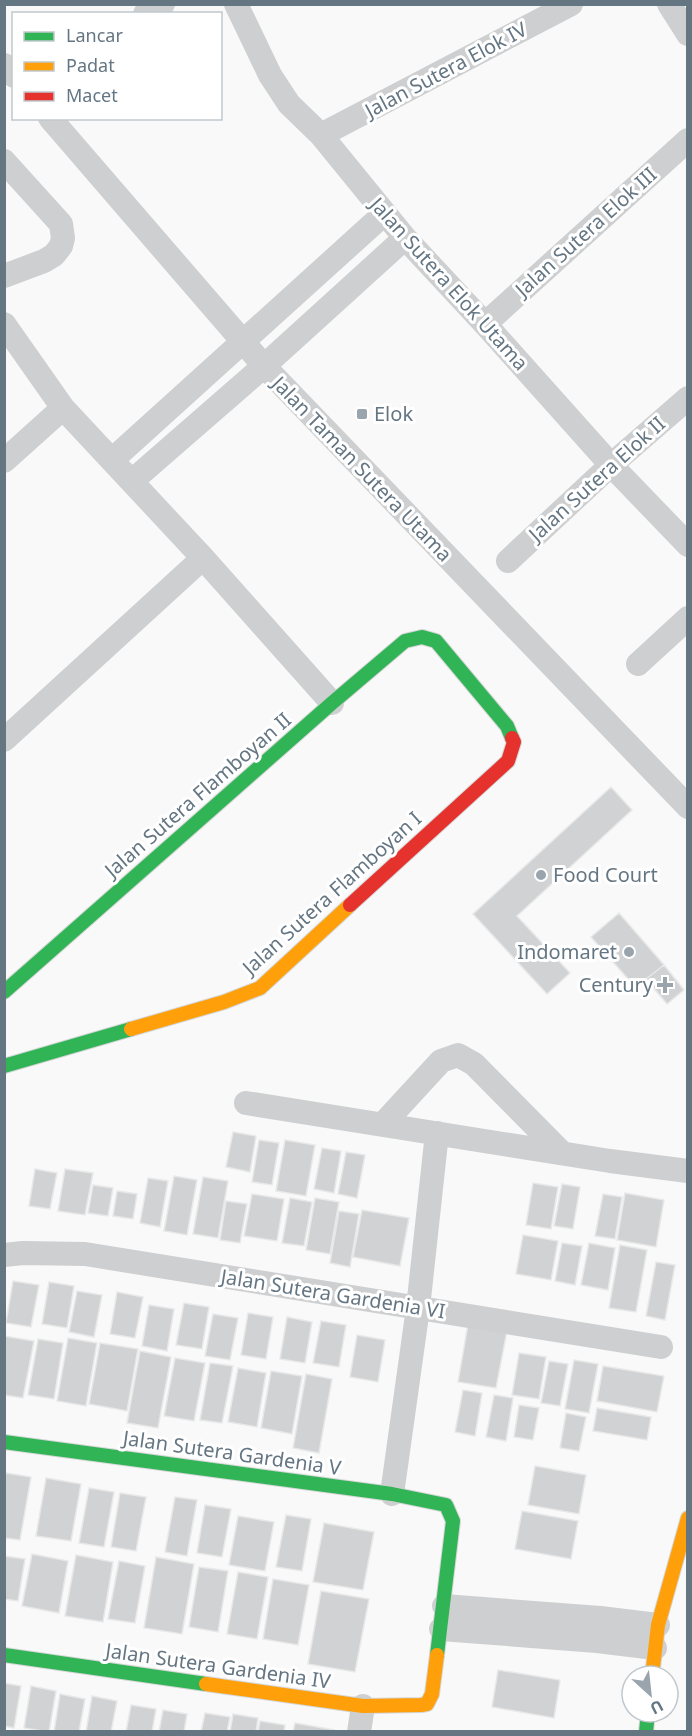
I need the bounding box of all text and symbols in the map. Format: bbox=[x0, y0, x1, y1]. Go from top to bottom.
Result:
legend bbox=[12, 12, 222, 120]
street label: Jalan Sutera Elok IV bbox=[358, 15, 531, 125]
text: Lancar bbox=[66, 23, 123, 47]
text: Padat bbox=[66, 53, 115, 77]
text: Macet bbox=[66, 83, 118, 107]
street label: Jalan Sutera Elok III bbox=[508, 161, 662, 304]
street label: Jalan Sutera Elok Utama bbox=[363, 190, 534, 376]
street label: Jalan Taman Sutera Utama bbox=[265, 369, 458, 567]
place label: Elok bbox=[374, 400, 413, 427]
marker: Elok bbox=[355, 407, 369, 421]
street label: Jalan Sutera Elok II bbox=[521, 410, 671, 548]
street label: Jalan Sutera Flamboyan II bbox=[97, 706, 297, 884]
street label: Jalan Sutera Flamboyan I bbox=[235, 805, 427, 982]
place label: Food Court bbox=[553, 861, 658, 888]
marker: Food Court bbox=[534, 868, 548, 882]
place label: Indomaret bbox=[517, 938, 617, 965]
marker: Indomaret bbox=[622, 945, 636, 959]
place label: Century bbox=[579, 971, 654, 998]
marker: Century bbox=[658, 978, 672, 992]
street label: Jalan Sutera Gardenia VI bbox=[217, 1262, 447, 1325]
street label: Jalan Sutera Gardenia V bbox=[119, 1424, 343, 1481]
street label: Jalan Sutera Gardenia IV bbox=[102, 1636, 332, 1695]
north arrow bbox=[620, 1664, 680, 1724]
text: U bbox=[646, 1695, 667, 1720]

